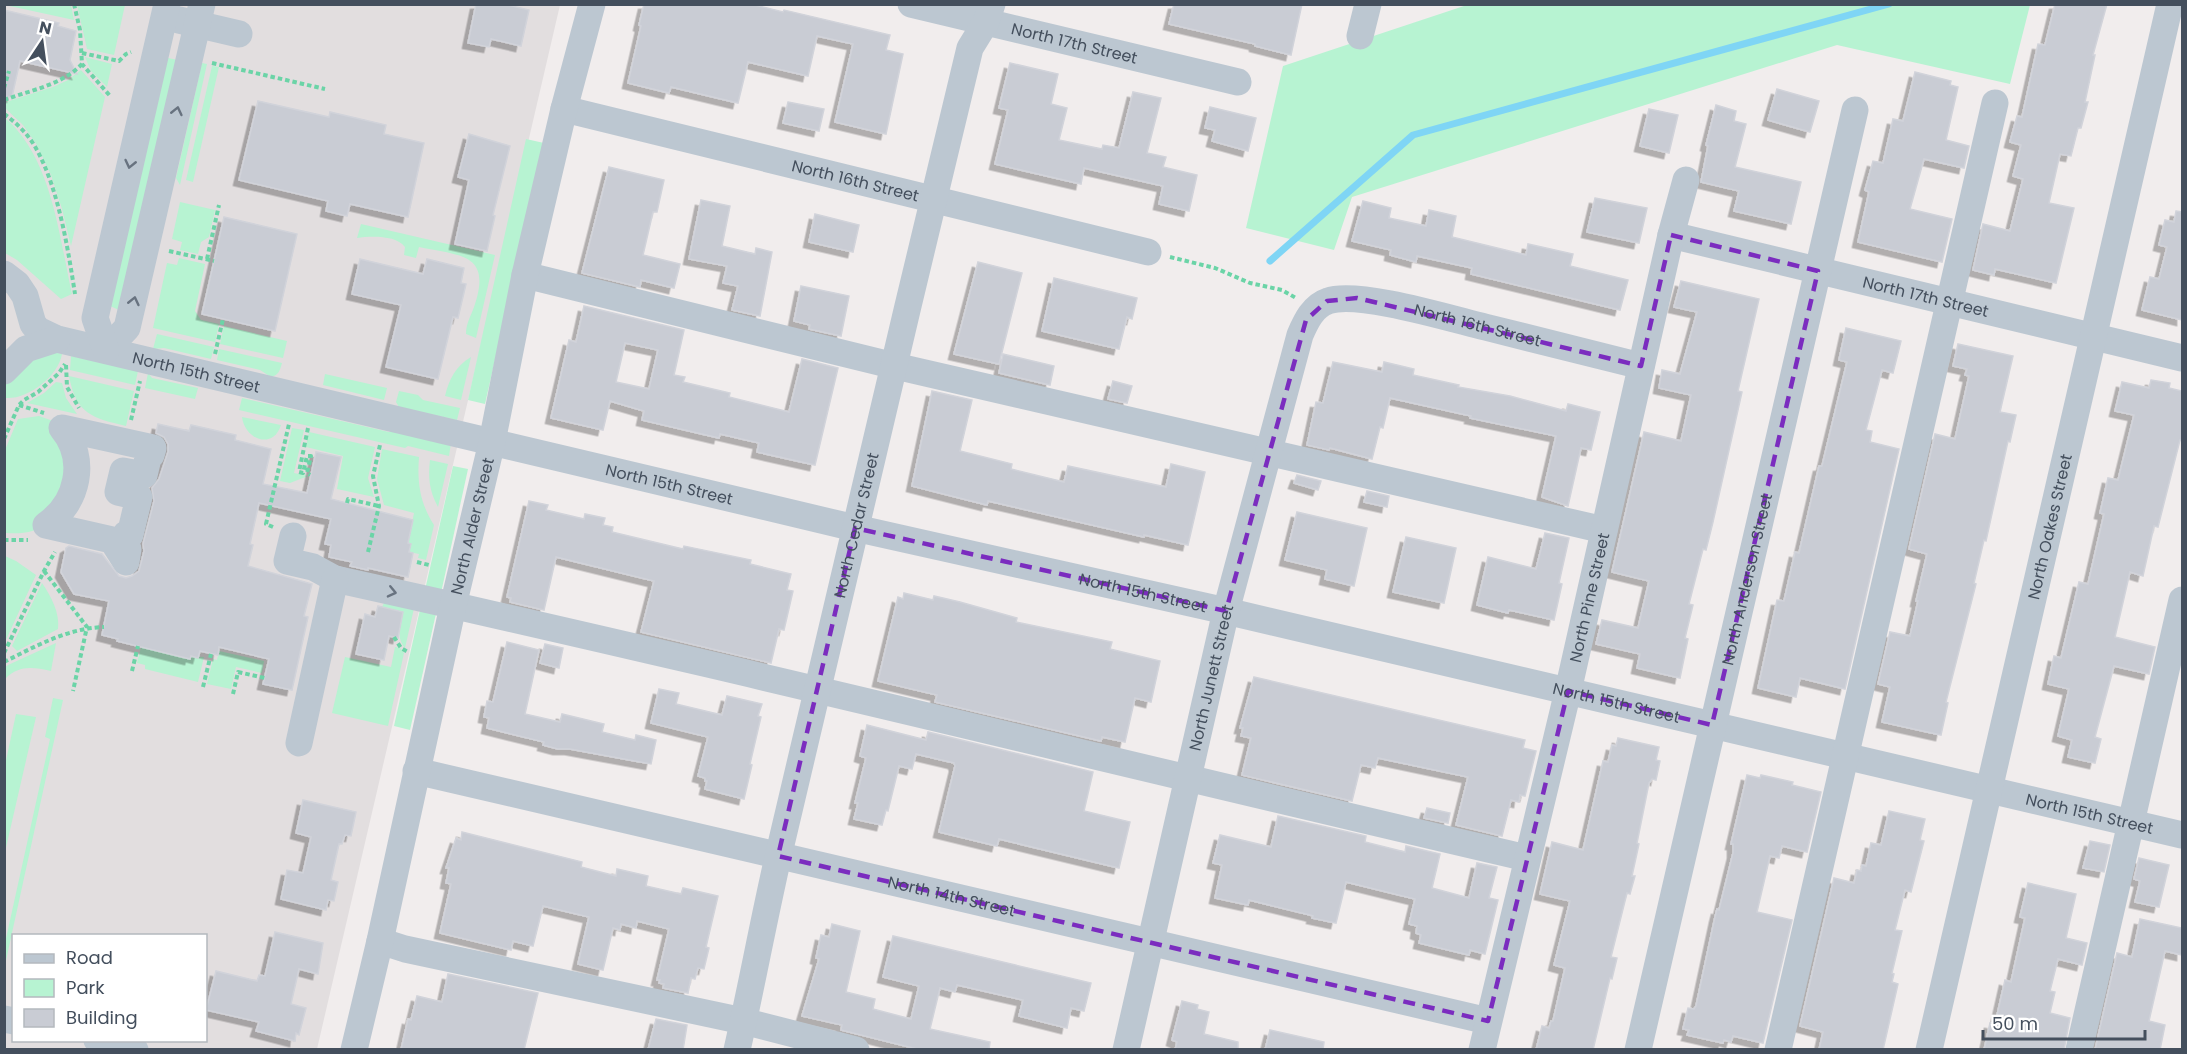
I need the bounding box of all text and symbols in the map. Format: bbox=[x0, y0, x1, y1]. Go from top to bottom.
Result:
north arrow bbox=[12, 12, 72, 72]
text: N bbox=[37, 15, 54, 40]
street label: North 17th Street bbox=[1009, 17, 1140, 69]
one-way arrow bbox=[170, 106, 183, 116]
street label: North 16th Street bbox=[789, 154, 922, 207]
one-way arrow bbox=[124, 158, 137, 168]
street label: North 17th Street bbox=[1860, 270, 1991, 323]
one-way arrow bbox=[126, 296, 139, 306]
street label: North 16th Street bbox=[1412, 298, 1544, 352]
street label: North 15th Street bbox=[130, 346, 263, 398]
street label: North Cedar Street bbox=[828, 450, 884, 600]
street label: North Oakes Street bbox=[2022, 451, 2078, 602]
street label: North Alder Street bbox=[445, 455, 499, 597]
street label: North 15th Street bbox=[603, 458, 735, 510]
street label: North Anderson Street bbox=[1716, 491, 1778, 668]
street label: North Pine Street bbox=[1563, 530, 1615, 665]
street label: North 15th Street bbox=[1077, 567, 1209, 618]
one-way arrow bbox=[387, 584, 397, 597]
street label: North Junett Street bbox=[1183, 602, 1239, 753]
street label: North 15th Street bbox=[1550, 676, 1683, 729]
street label: North 15th Street bbox=[2024, 787, 2156, 839]
street label: North 14th Street bbox=[886, 870, 1018, 922]
legend bbox=[12, 934, 207, 1042]
text: Road bbox=[66, 945, 113, 970]
text: Park bbox=[66, 975, 105, 1000]
scale bar bbox=[1983, 1003, 2145, 1041]
text: Building bbox=[66, 1005, 138, 1030]
text: 50 m bbox=[1992, 1011, 2038, 1036]

